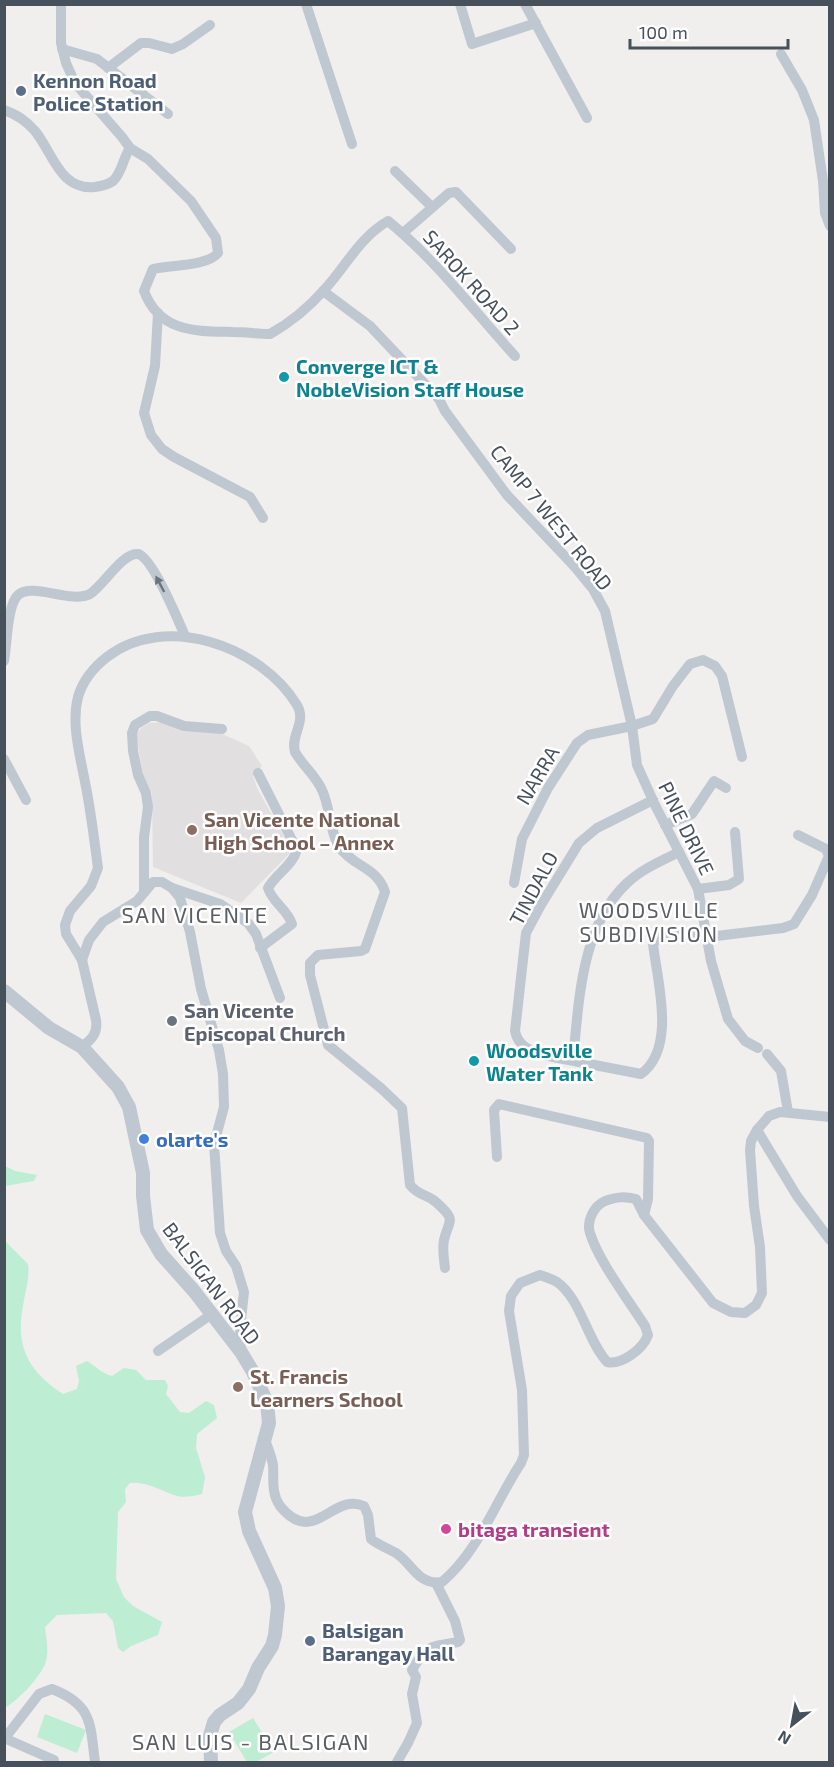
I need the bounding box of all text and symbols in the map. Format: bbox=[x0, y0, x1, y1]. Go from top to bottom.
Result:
scale bar bbox=[630, 12, 788, 50]
text: 100 m bbox=[639, 21, 688, 43]
place label: Kennon Road Police Station bbox=[33, 68, 164, 115]
marker: Kennon Road Police Station bbox=[14, 84, 28, 98]
street label: SAROK ROAD 2 bbox=[419, 225, 525, 339]
place label: Converge ICT & NobleVision Staff House bbox=[296, 354, 524, 401]
marker: Converge ICT & NobleVision Staff House bbox=[277, 370, 291, 384]
street label: CAMP 7 WEST ROAD bbox=[486, 439, 618, 595]
one-way arrow bbox=[155, 575, 165, 592]
street label: NARRA bbox=[510, 741, 564, 808]
street label: PINE DRIVE bbox=[654, 777, 720, 879]
place label: San Vicente National High School – Annex bbox=[204, 807, 400, 854]
marker: San Vicente National High School – Annex bbox=[185, 823, 199, 837]
street label: TINDALO bbox=[504, 847, 562, 929]
district label: WOODSVILLE SUBDIVISION bbox=[579, 897, 719, 946]
district label: SAN VICENTE bbox=[121, 901, 269, 927]
place label: San Vicente Episcopal Church bbox=[184, 998, 346, 1045]
marker: San Vicente Episcopal Church bbox=[165, 1014, 179, 1028]
place label: Woodsville Water Tank bbox=[486, 1038, 594, 1085]
marker: Woodsville Water Tank bbox=[467, 1054, 481, 1068]
place label: olarte's bbox=[156, 1127, 228, 1151]
marker: olarte's bbox=[137, 1132, 151, 1146]
street label: BALSIGAN ROAD bbox=[158, 1217, 266, 1349]
place label: St. Francis Learners School bbox=[250, 1364, 403, 1411]
marker: St. Francis Learners School bbox=[231, 1380, 245, 1394]
place label: bitaga transient bbox=[458, 1517, 610, 1541]
marker: bitaga transient bbox=[439, 1522, 453, 1536]
place label: Balsigan Barangay Hall bbox=[322, 1618, 455, 1666]
marker: Balsigan Barangay Hall bbox=[303, 1634, 317, 1648]
north arrow bbox=[762, 1695, 822, 1755]
text: N bbox=[774, 1727, 794, 1749]
district label: SAN LUIS - BALSIGAN bbox=[132, 1728, 370, 1754]

